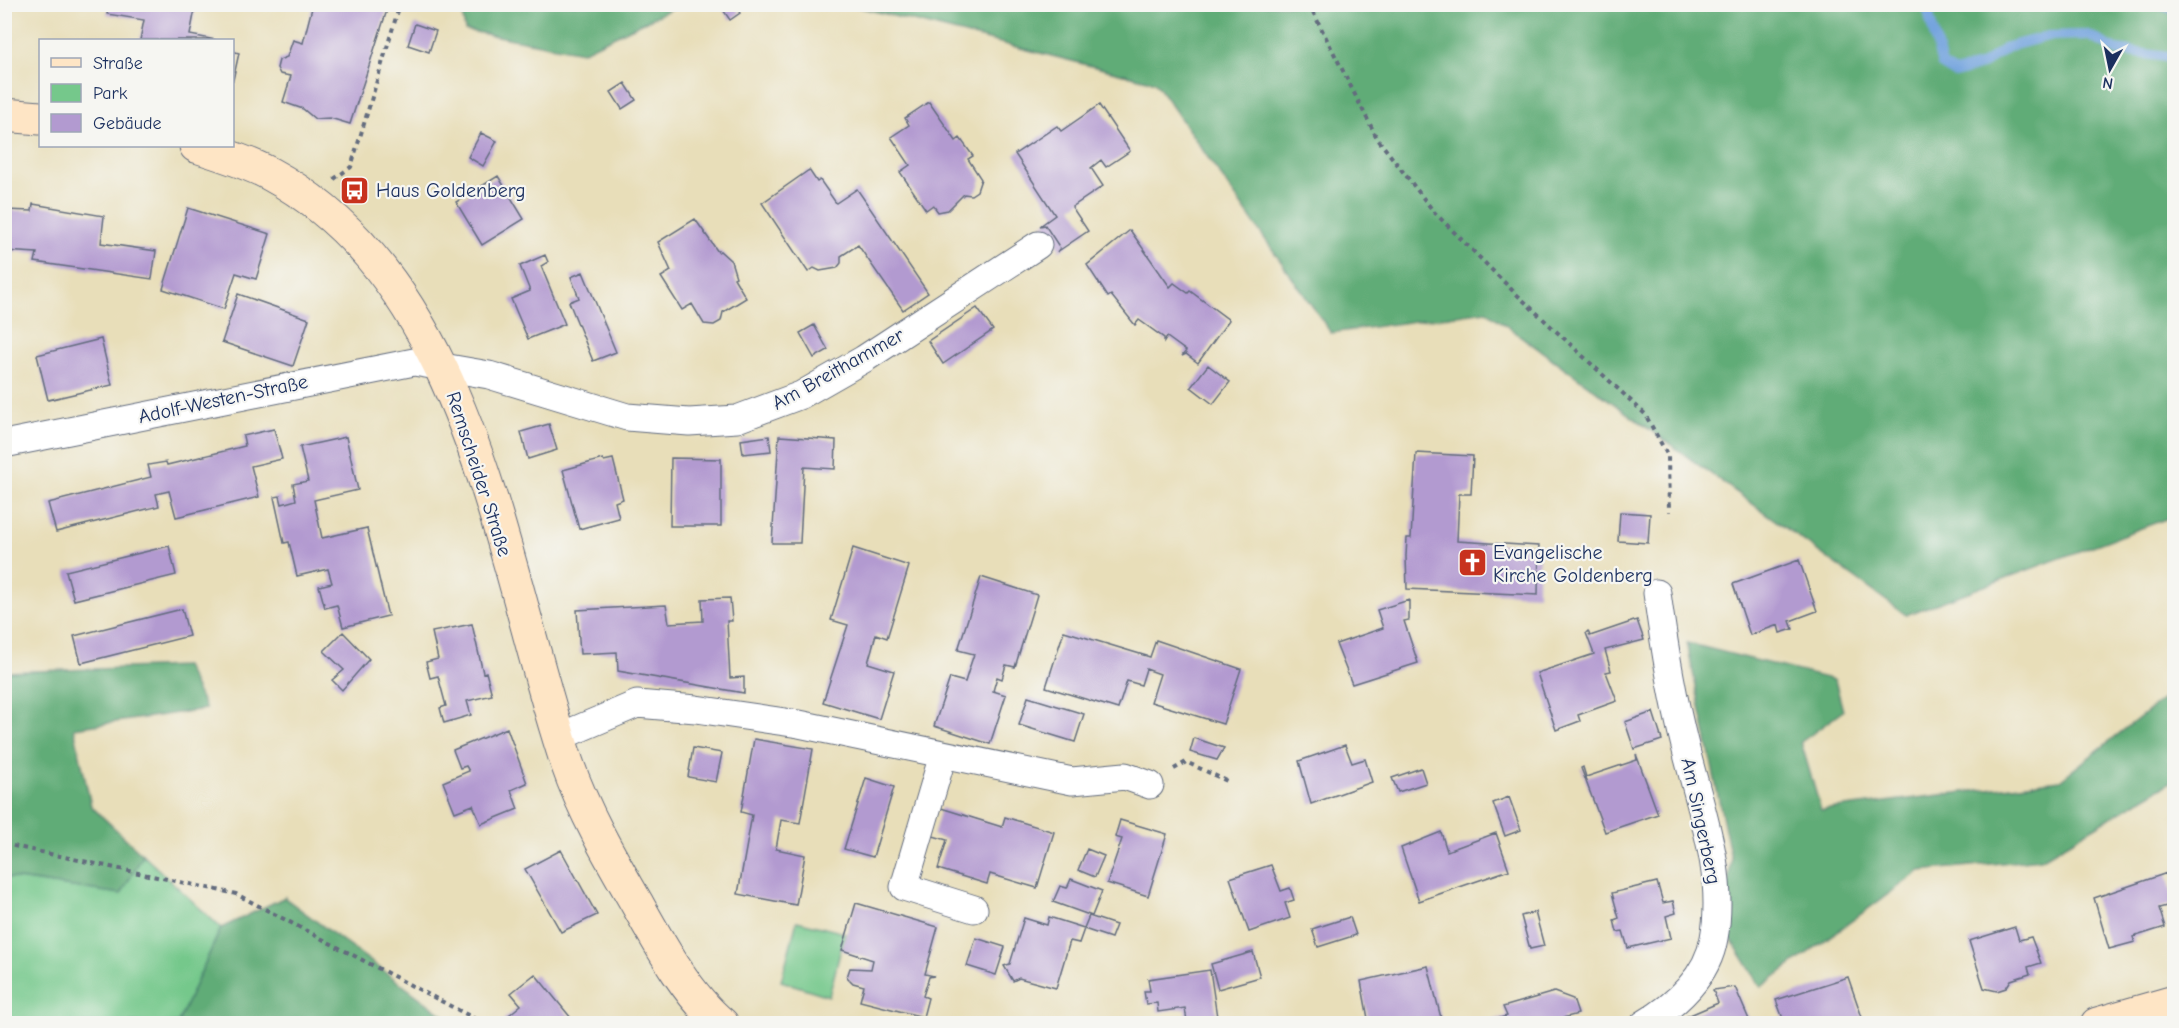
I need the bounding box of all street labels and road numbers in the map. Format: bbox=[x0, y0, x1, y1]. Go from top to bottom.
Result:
street label: Am Breithammer bbox=[768, 323, 908, 415]
street label: Adolf-Westen-Straße bbox=[136, 370, 310, 428]
street label: Remscheider Straße bbox=[442, 389, 516, 559]
street label: Am Singerberg bbox=[1676, 756, 1726, 886]

